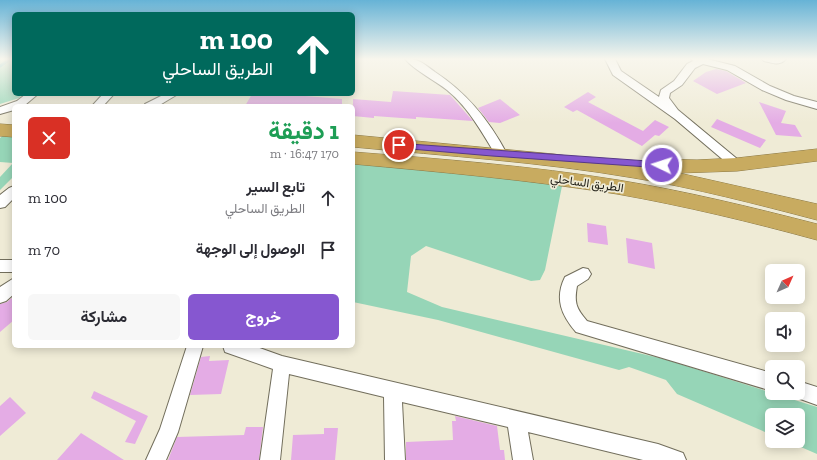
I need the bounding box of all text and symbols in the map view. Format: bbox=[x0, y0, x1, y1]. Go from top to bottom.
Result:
text: 100 m bbox=[200, 23, 273, 56]
icon: ahead bbox=[287, 28, 339, 80]
text: الطريق الساحلي bbox=[162, 58, 273, 80]
text: 1 دقيقة bbox=[268, 116, 339, 145]
button: close bbox=[28, 117, 70, 159]
pin bbox=[382, 128, 416, 162]
icon: arrive bbox=[388, 134, 410, 156]
position arrow bbox=[641, 144, 683, 186]
text: 170 m · 16:47 bbox=[270, 146, 339, 161]
street label: الطريق الساحلي bbox=[549, 171, 625, 198]
text: تابع السير bbox=[246, 178, 305, 196]
icon: ahead bbox=[317, 187, 339, 209]
text: 100 m bbox=[28, 189, 67, 207]
text: الطريق الساحلي bbox=[225, 201, 305, 216]
icon: arrive bbox=[317, 239, 339, 261]
text: الوصول إلى الوجهة bbox=[196, 240, 305, 258]
text: 70 m bbox=[28, 241, 60, 259]
north arrow bbox=[765, 264, 805, 304]
map controls bbox=[765, 264, 805, 448]
button: مشاركة bbox=[28, 294, 180, 340]
button: خروج bbox=[188, 294, 339, 340]
button: sound bbox=[765, 312, 805, 352]
button: search bbox=[765, 360, 805, 400]
button: layers bbox=[765, 408, 805, 448]

